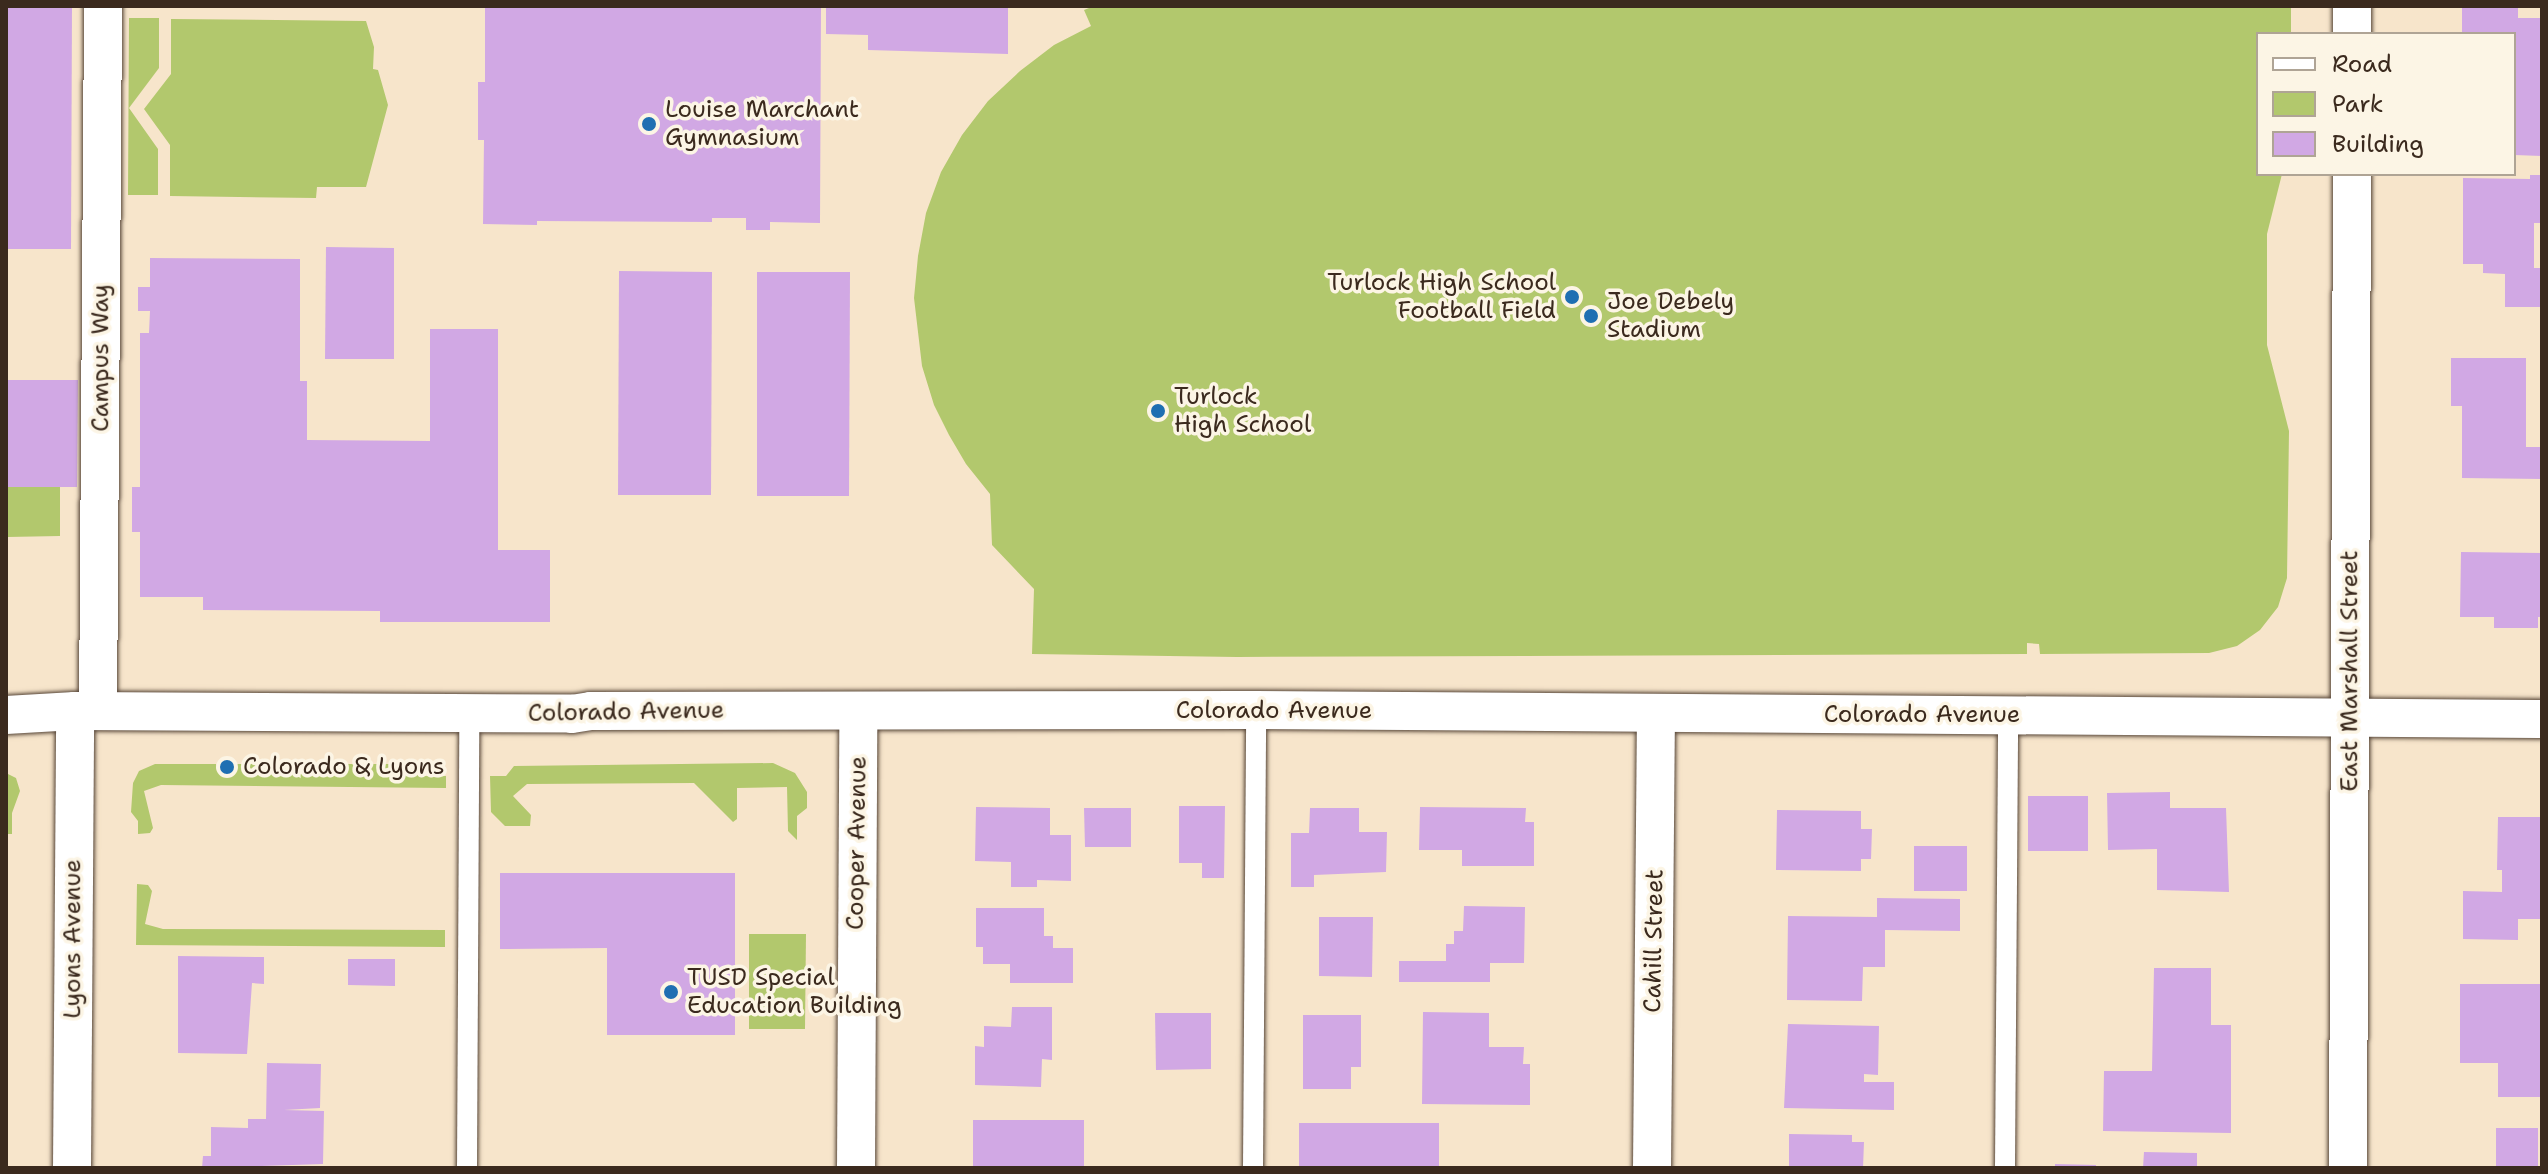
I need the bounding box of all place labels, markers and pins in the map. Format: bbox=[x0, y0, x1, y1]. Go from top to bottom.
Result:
place label: Louise Marchant Gymnasium bbox=[665, 96, 859, 152]
marker: Louise Marchant Gymnasium bbox=[640, 115, 658, 133]
place label: Turlock High School Football Field bbox=[1327, 269, 1556, 325]
marker: Turlock High School Football Field bbox=[1563, 288, 1581, 306]
place label: Joe Debely Stadium bbox=[1607, 288, 1734, 344]
marker: Joe Debely Stadium bbox=[1582, 307, 1600, 325]
place label: Turlock High School bbox=[1174, 383, 1311, 439]
marker: Turlock High School bbox=[1149, 402, 1167, 420]
place label: Colorado & Lyons bbox=[243, 753, 445, 781]
marker: Colorado & Lyons bbox=[218, 758, 236, 776]
place label: TUSD Special Education Building bbox=[687, 964, 902, 1020]
marker: TUSD Special Education Building bbox=[662, 983, 680, 1001]

